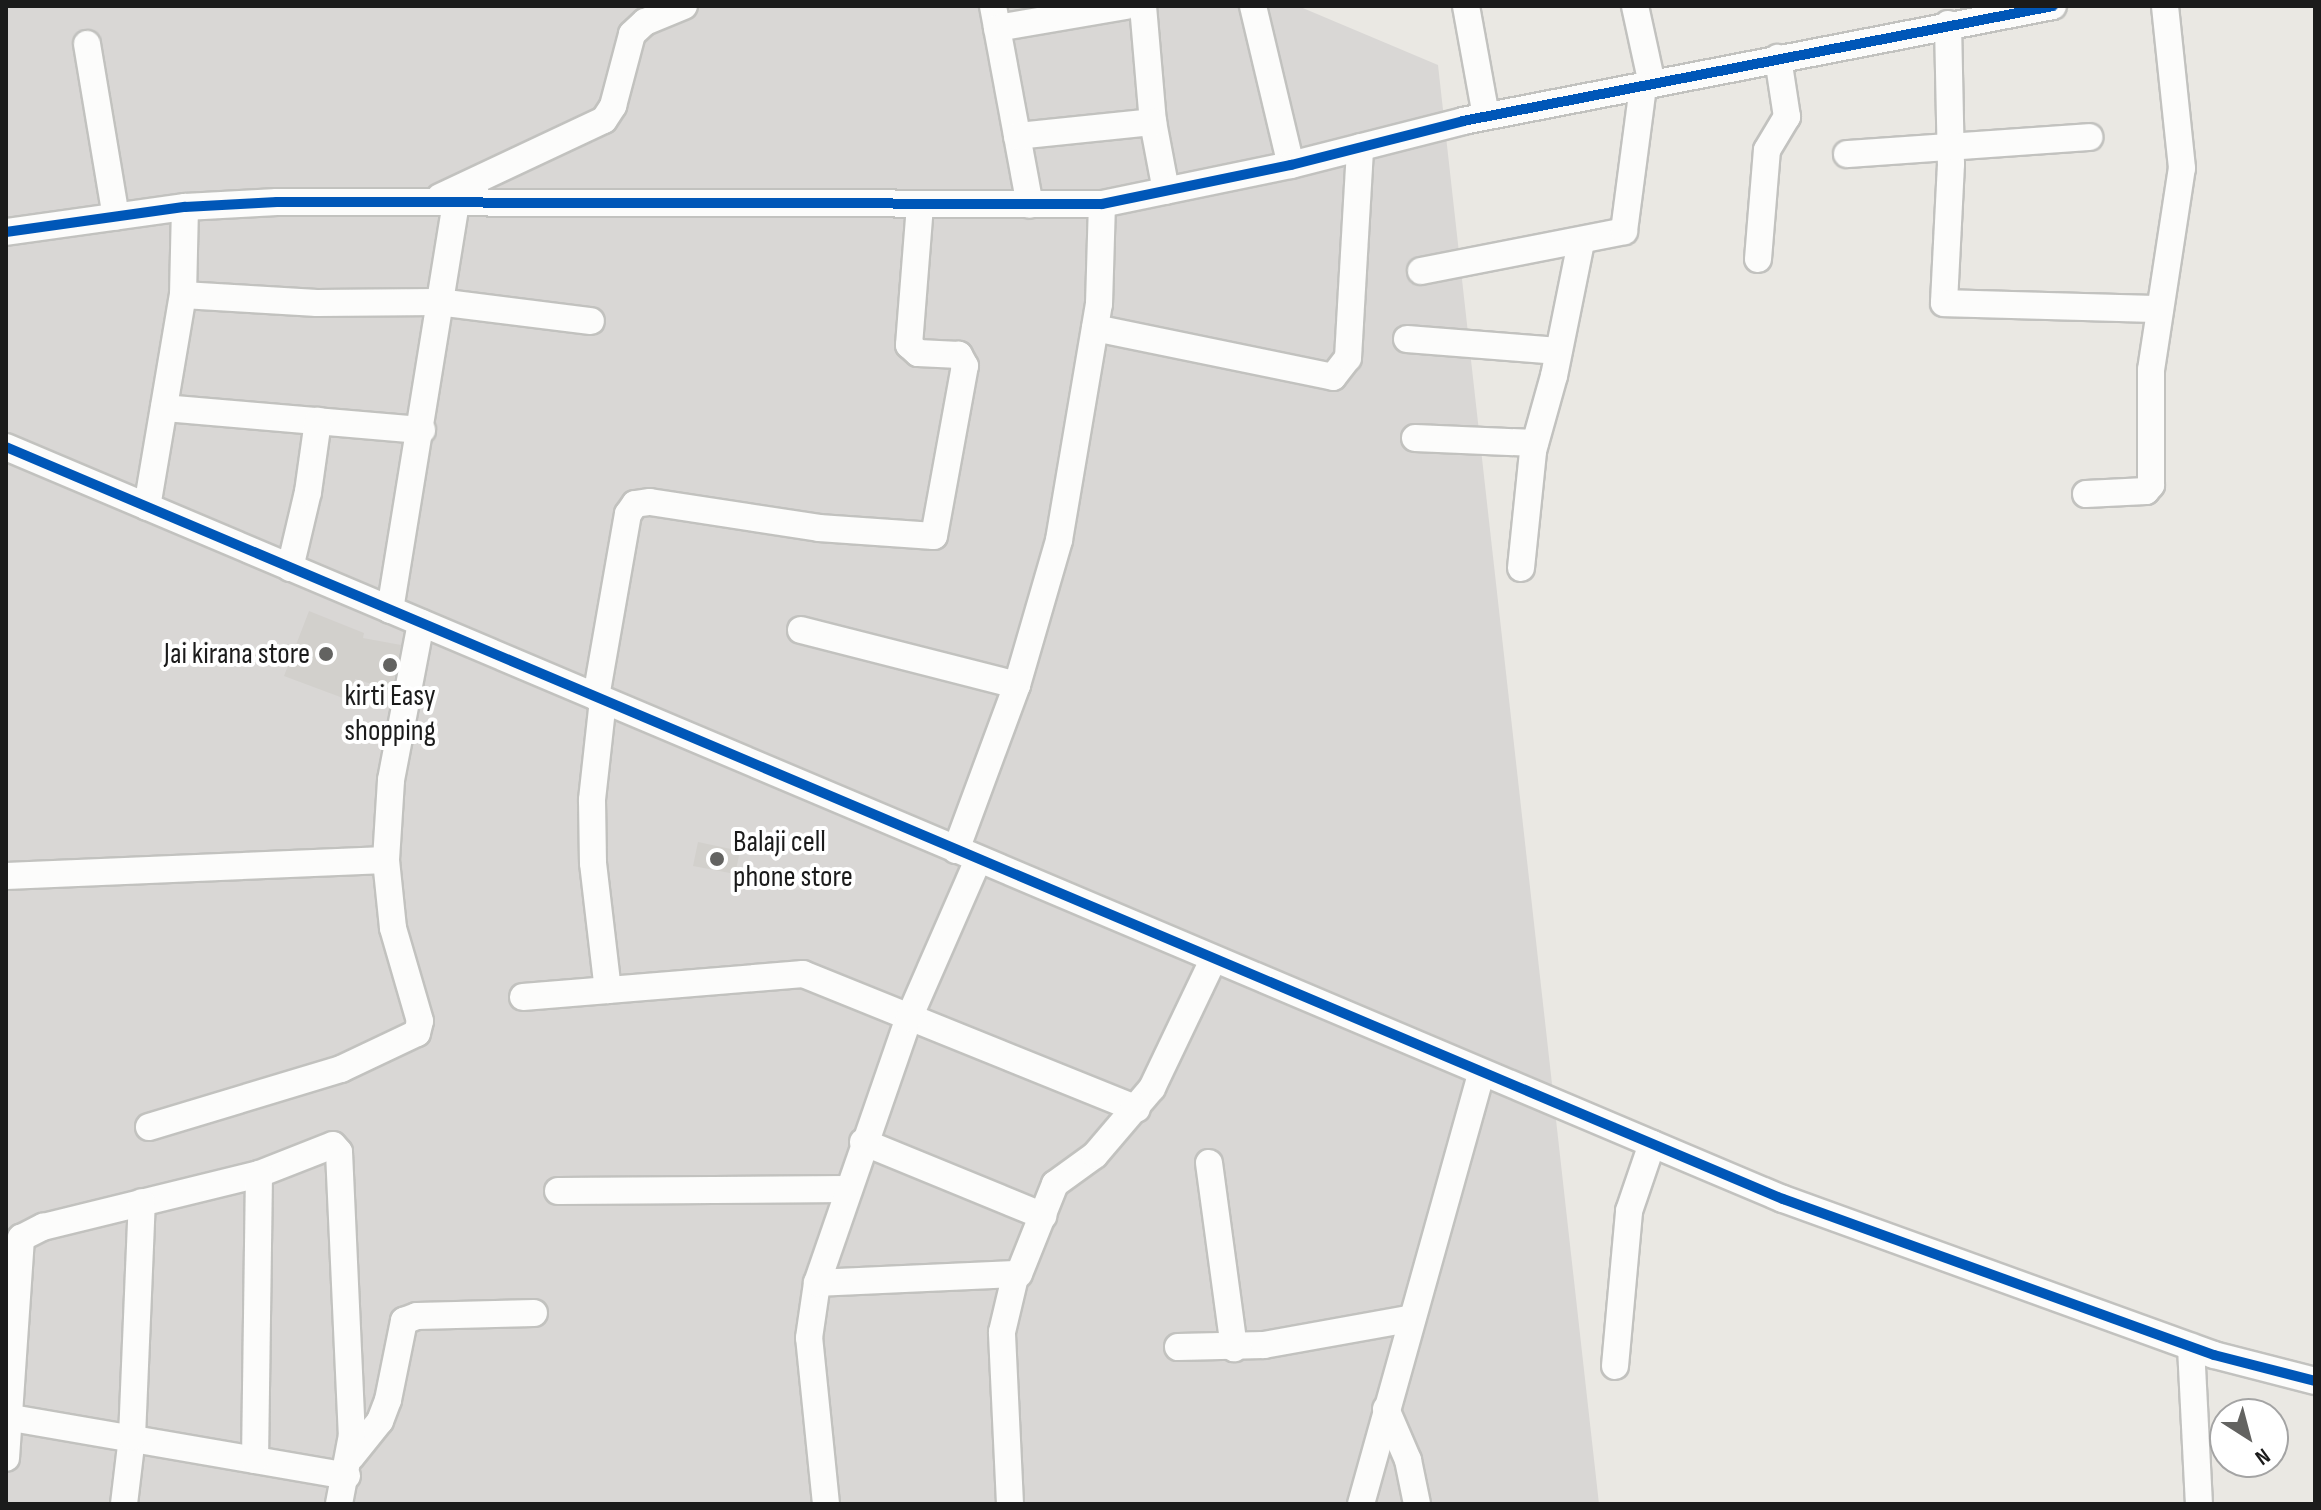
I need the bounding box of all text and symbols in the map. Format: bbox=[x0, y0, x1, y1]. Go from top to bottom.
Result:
place label: Jai kirana store bbox=[164, 636, 310, 672]
marker: Jai kirana store bbox=[317, 645, 335, 663]
marker: kirti Easy shopping bbox=[381, 656, 399, 674]
place label: kirti Easy shopping bbox=[344, 678, 436, 748]
place label: Balaji cell phone store bbox=[733, 824, 853, 894]
marker: Balaji cell phone store bbox=[708, 850, 726, 868]
north arrow bbox=[2209, 1398, 2289, 1478]
text: N bbox=[2250, 1442, 2275, 1471]

